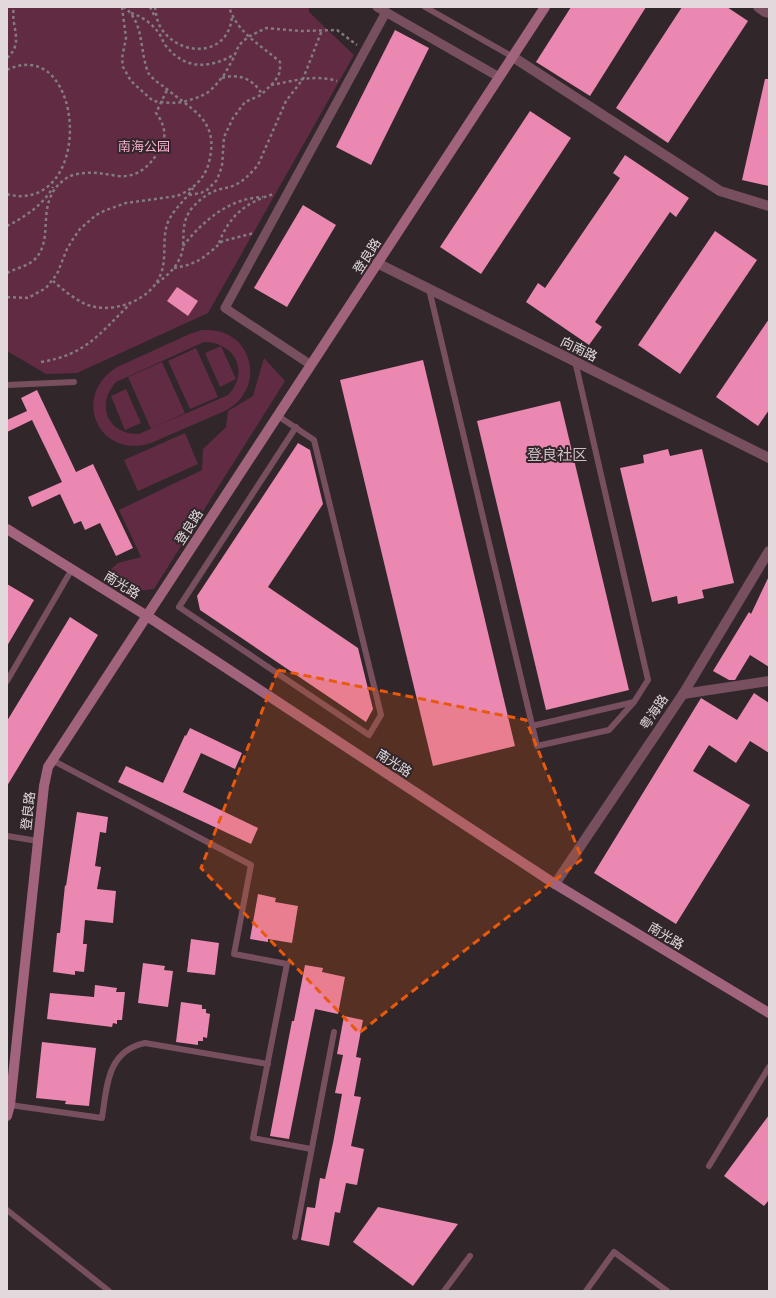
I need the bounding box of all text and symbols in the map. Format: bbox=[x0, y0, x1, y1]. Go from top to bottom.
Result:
park label: 南海公园 bbox=[118, 139, 170, 154]
street label: 登良路 bbox=[350, 236, 384, 276]
street label: 向南路 bbox=[558, 334, 600, 364]
district label: 登良社区 bbox=[527, 446, 587, 464]
street label: 登良路 bbox=[172, 507, 206, 547]
street label: 南光路 bbox=[101, 568, 143, 602]
street label: 粤海路 bbox=[637, 692, 671, 732]
street label: 南光路 bbox=[374, 746, 414, 780]
street label: 登良路 bbox=[19, 791, 37, 831]
street label: 南光路 bbox=[645, 920, 687, 952]

